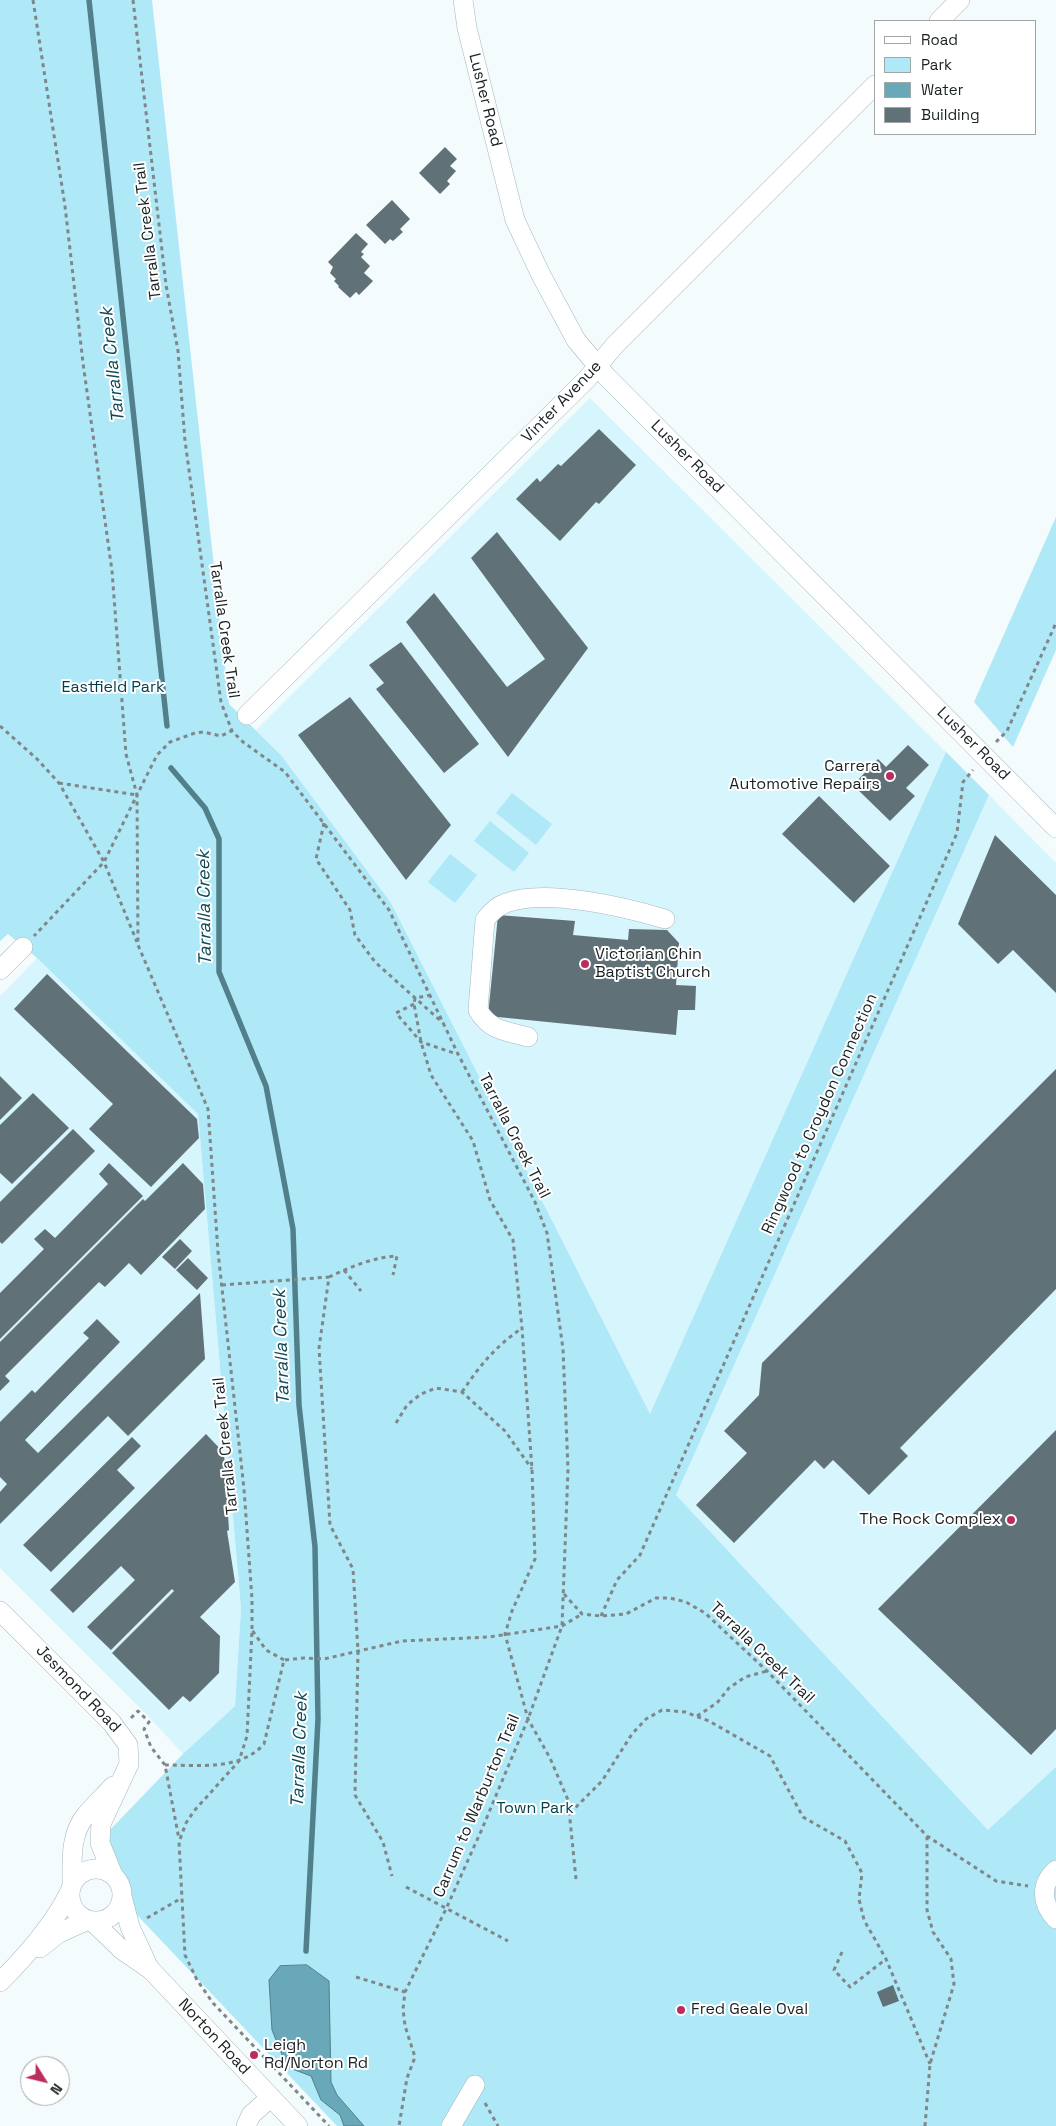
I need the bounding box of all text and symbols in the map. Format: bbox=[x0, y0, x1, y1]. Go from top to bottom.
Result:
legend bbox=[874, 20, 1036, 135]
text: Road bbox=[921, 30, 958, 49]
street label: Lusher Road bbox=[464, 51, 506, 149]
text: Park bbox=[921, 55, 952, 74]
text: Water bbox=[921, 80, 963, 99]
text: Building bbox=[921, 105, 980, 124]
street label: Tarralla Creek Trail bbox=[130, 161, 166, 301]
water label: Tarralla Creek bbox=[96, 306, 130, 424]
street label: Vinter Avenue bbox=[518, 357, 606, 447]
street label: Lusher Road bbox=[646, 416, 728, 498]
street label: Tarralla Creek Trail bbox=[205, 560, 243, 700]
park label: Eastfield Park bbox=[61, 678, 165, 698]
street label: Lusher Road bbox=[932, 703, 1014, 785]
place label: Carrera Automotive Repairs bbox=[729, 757, 880, 795]
marker: Carrera Automotive Repairs bbox=[884, 770, 896, 782]
water label: Tarralla Creek bbox=[193, 850, 217, 966]
place label: Victorian Chin Baptist Church bbox=[595, 945, 711, 983]
marker: Victorian Chin Baptist Church bbox=[579, 958, 591, 970]
street label: Ringwood to Croydon Connection bbox=[758, 991, 882, 1237]
street label: Tarralla Creek Trail bbox=[474, 1070, 554, 1202]
water label: Tarralla Creek bbox=[269, 1289, 295, 1405]
street label: Tarralla Creek Trail bbox=[209, 1376, 243, 1516]
place label: The Rock Complex bbox=[859, 1510, 1001, 1530]
marker: The Rock Complex bbox=[1005, 1514, 1017, 1526]
street label: Tarralla Creek Trail bbox=[706, 1598, 818, 1708]
street label: Jesmond Road bbox=[31, 1641, 125, 1737]
water label: Tarralla Creek bbox=[287, 1692, 313, 1808]
street label: Carrum to Warburton Trail bbox=[430, 1711, 524, 1901]
park label: Town Park bbox=[496, 1799, 574, 1819]
street label: Norton Road bbox=[174, 1995, 254, 2079]
place label: Fred Geale Oval bbox=[691, 2000, 808, 2020]
marker: Fred Geale Oval bbox=[675, 2004, 687, 2016]
place label: Leigh Rd/Norton Rd bbox=[264, 2036, 368, 2074]
marker: Leigh Rd/Norton Rd bbox=[248, 2049, 260, 2061]
north arrow bbox=[20, 2056, 70, 2106]
text: N bbox=[46, 2080, 66, 2098]

